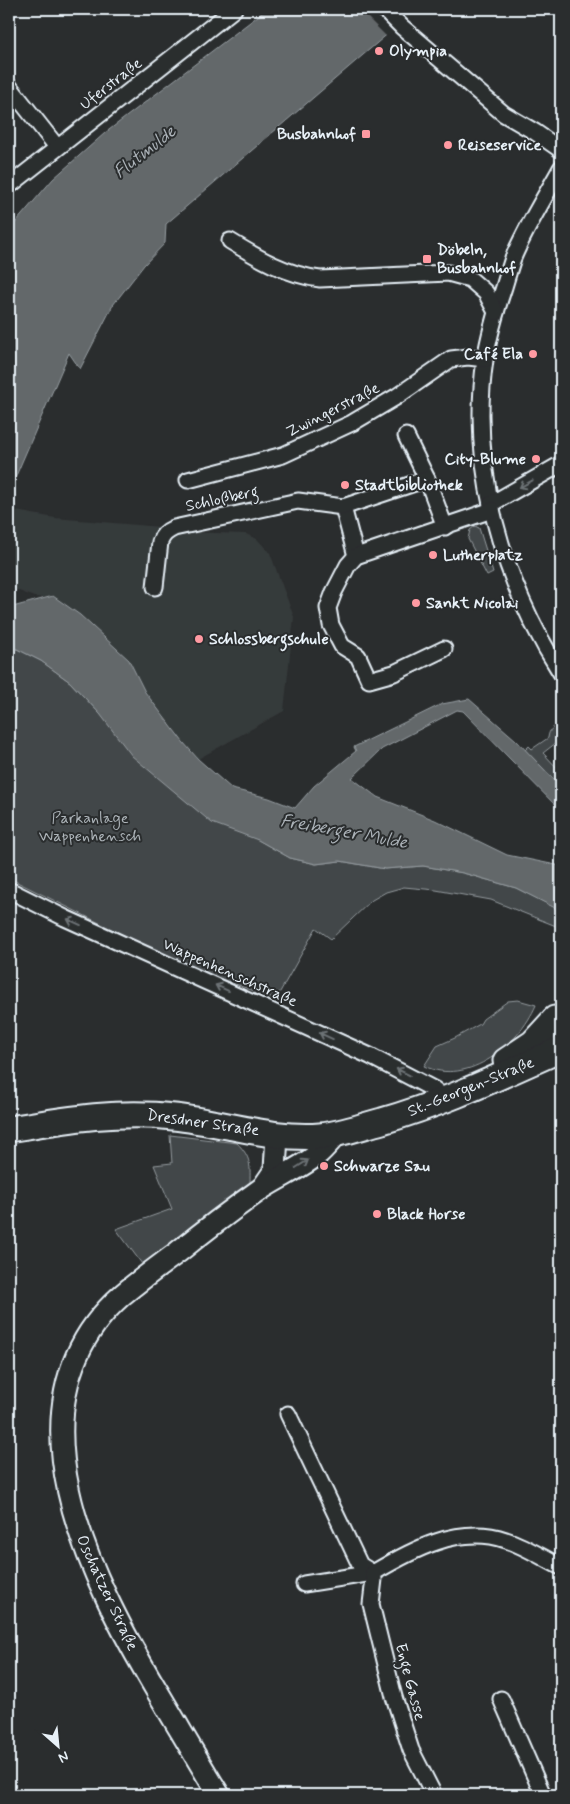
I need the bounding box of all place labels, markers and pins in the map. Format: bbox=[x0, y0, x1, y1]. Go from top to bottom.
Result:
place label: Olympia bbox=[389, 41, 447, 62]
marker: Olympia bbox=[373, 45, 385, 57]
place label: Busbahnhof bbox=[277, 124, 356, 145]
marker: Busbahnhof bbox=[360, 128, 372, 140]
place label: Reiseservice bbox=[458, 135, 542, 156]
marker: Reiseservice bbox=[442, 139, 454, 151]
place label: Döbeln, Busbahnhof bbox=[437, 240, 516, 279]
marker: Döbeln, Busbahnhof bbox=[421, 253, 433, 265]
place label: Café Ela bbox=[464, 344, 523, 365]
marker: Café Ela bbox=[527, 348, 539, 360]
place label: City-Blume bbox=[444, 449, 526, 470]
marker: City-Blume bbox=[530, 453, 542, 465]
place label: Stadtbibliothek bbox=[355, 475, 463, 496]
marker: Stadtbibliothek bbox=[339, 479, 351, 491]
place label: Lutherplatz bbox=[443, 545, 523, 566]
marker: Lutherplatz bbox=[427, 549, 439, 561]
place label: Sankt Nicolai bbox=[426, 593, 519, 614]
marker: Sankt Nicolai bbox=[410, 597, 422, 609]
place label: Schlossbergschule bbox=[209, 629, 329, 652]
marker: Schlossbergschule bbox=[193, 633, 205, 645]
place label: Schwarze Sau bbox=[334, 1156, 431, 1177]
marker: Schwarze Sau bbox=[318, 1160, 330, 1172]
place label: Black Horse bbox=[387, 1204, 465, 1225]
marker: Black Horse bbox=[371, 1208, 383, 1220]

